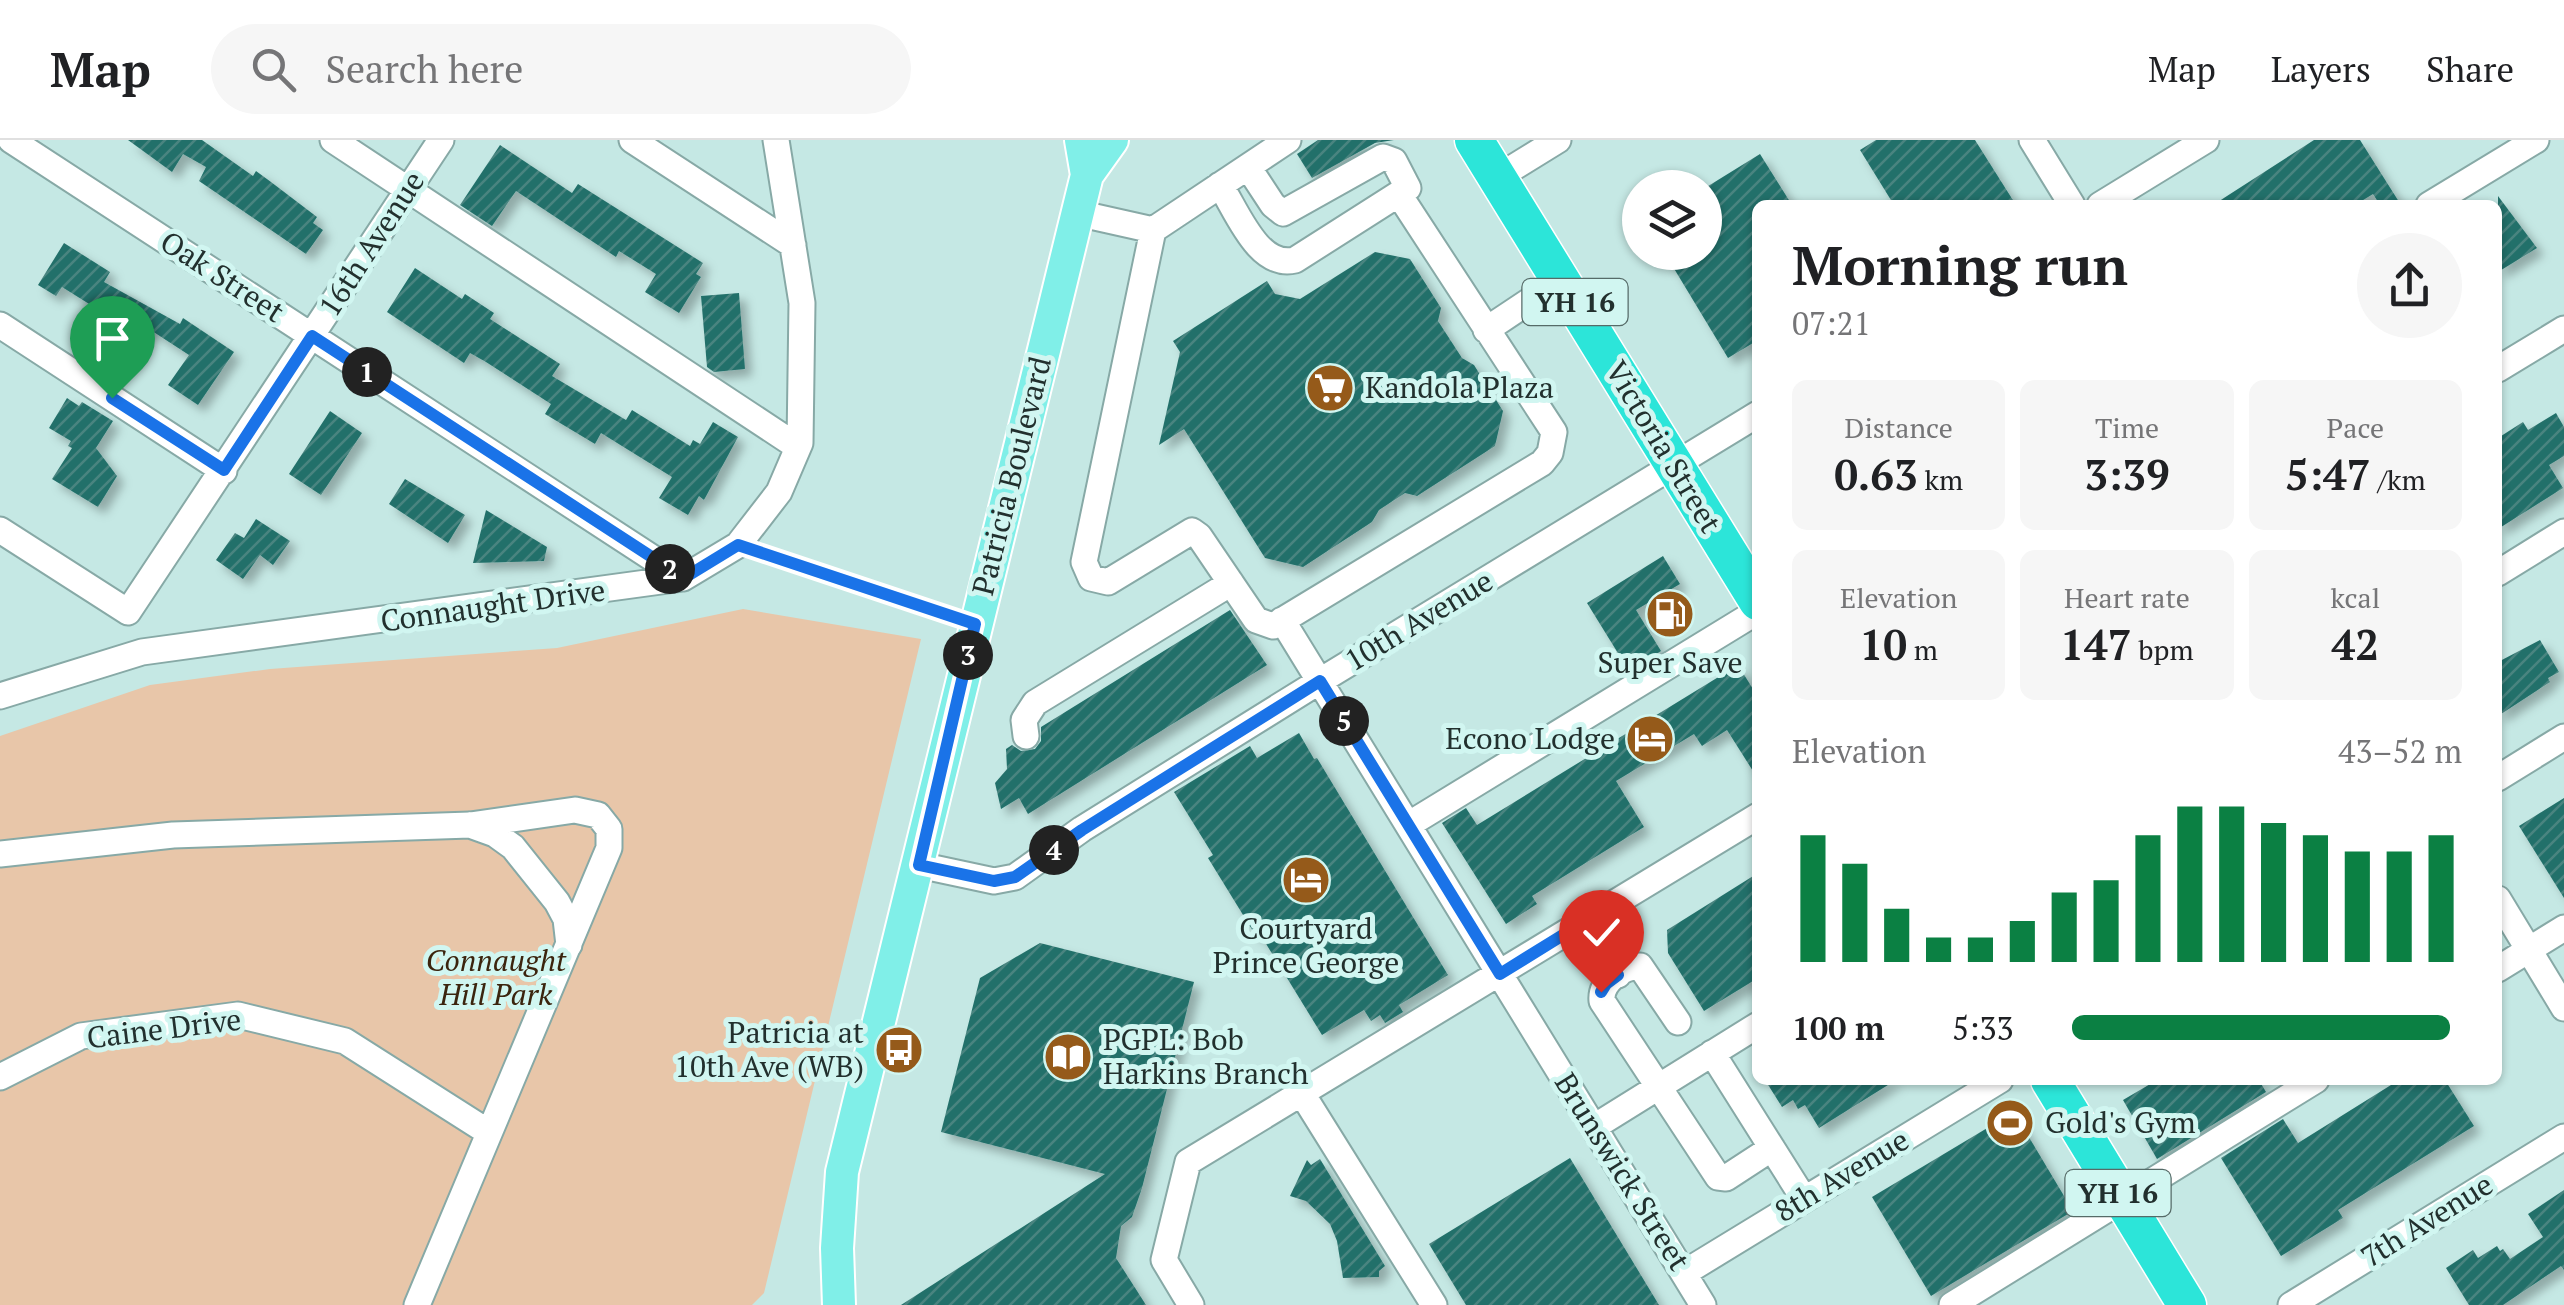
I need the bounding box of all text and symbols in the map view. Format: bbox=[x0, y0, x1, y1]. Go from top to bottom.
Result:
search box bbox=[211, 24, 911, 114]
text: Map bbox=[50, 37, 151, 101]
icon: search bbox=[246, 42, 301, 97]
text: Search here bbox=[326, 44, 523, 94]
text: Map bbox=[2148, 46, 2216, 92]
text: Layers bbox=[2271, 46, 2371, 92]
text: Share bbox=[2426, 46, 2514, 92]
street label: 16th Avenue bbox=[309, 163, 433, 324]
map controls bbox=[1622, 170, 1722, 270]
button: layers bbox=[1622, 170, 1722, 270]
street label: Oak Street bbox=[153, 221, 292, 331]
text: Morning run bbox=[1792, 228, 2128, 301]
button: share bbox=[2357, 233, 2462, 338]
road number: YH 16 bbox=[1522, 279, 1628, 325]
pin bbox=[70, 296, 155, 399]
text: 07:21 bbox=[1792, 302, 1871, 344]
icon: arrive bbox=[85, 311, 140, 366]
pin: 1 bbox=[342, 347, 392, 397]
street label: Patricia Boulevard bbox=[962, 352, 1060, 599]
text: 1 bbox=[359, 353, 375, 390]
street label: Victoria Street bbox=[1597, 353, 1731, 540]
supermarket icon: Kandola Plaza bbox=[1304, 362, 1356, 414]
place label: Kandola Plaza bbox=[1365, 367, 1554, 407]
text: Distance bbox=[1845, 409, 1953, 446]
text: Time bbox=[2095, 409, 2159, 446]
text: Pace bbox=[2327, 409, 2384, 446]
text: 0.63 bbox=[1834, 446, 1918, 502]
text: 3:39 bbox=[2084, 446, 2170, 502]
text: 5:47 bbox=[2285, 446, 2371, 502]
text: km bbox=[1918, 461, 1963, 498]
text: /km bbox=[2371, 461, 2426, 498]
pin: 2 bbox=[645, 544, 695, 594]
text: 2 bbox=[662, 550, 678, 587]
street label: 10th Avenue bbox=[1337, 560, 1500, 680]
street label: Connaught Drive bbox=[378, 569, 608, 641]
text: Elevation bbox=[1840, 579, 1957, 616]
text: Heart rate bbox=[2064, 579, 2190, 616]
text: kcal bbox=[2330, 579, 2380, 616]
fuel station icon: Super Save bbox=[1644, 588, 1696, 640]
text: 10 bbox=[1859, 616, 1907, 672]
text: 147 bbox=[2060, 616, 2132, 672]
text: 42 bbox=[2332, 616, 2379, 672]
pin: 3 bbox=[943, 630, 993, 680]
text: m bbox=[1907, 631, 1938, 668]
text: bpm bbox=[2132, 631, 2194, 668]
text: 3 bbox=[960, 636, 976, 673]
place label: Super Save bbox=[1597, 642, 1743, 682]
pin: 5 bbox=[1319, 696, 1369, 746]
text: 5 bbox=[1336, 702, 1352, 739]
hotel icon: Econo Lodge bbox=[1624, 713, 1676, 765]
place label: Econo Lodge bbox=[1445, 718, 1615, 758]
text: Elevation bbox=[1792, 730, 1926, 772]
text: 43–52 m bbox=[2338, 730, 2462, 772]
pin: 4 bbox=[1029, 825, 1079, 875]
text: 4 bbox=[1046, 831, 1062, 868]
hotel icon: Courtyard Prince George bbox=[1280, 854, 1332, 906]
pin bbox=[1559, 890, 1644, 993]
icon: check bbox=[1574, 905, 1629, 960]
place label: Courtyard Prince George bbox=[1213, 908, 1399, 982]
park label: Connaught Hill Park bbox=[426, 940, 567, 1014]
street label: Caine Drive bbox=[84, 999, 243, 1057]
text: 100 m bbox=[1792, 1007, 1884, 1049]
text: 5:33 bbox=[1952, 1007, 2014, 1049]
place label: Patricia at 10th Ave (WB) bbox=[674, 1012, 864, 1086]
place label: PGPL: Bob Harkins Branch bbox=[1103, 1019, 1309, 1093]
bus stop icon: Patricia at 10th Ave (WB) bbox=[873, 1024, 925, 1076]
library icon: PGPL: Bob Harkins Branch bbox=[1042, 1031, 1094, 1083]
street label: Brunswick Street bbox=[1546, 1065, 1700, 1278]
sports icon: Gold's Gym bbox=[1984, 1097, 2036, 1149]
place label: Gold's Gym bbox=[2045, 1102, 2196, 1142]
street label: 8th Avenue bbox=[1767, 1119, 1916, 1231]
street label: 7th Avenue bbox=[2353, 1164, 2500, 1276]
road number: YH 16 bbox=[2066, 1170, 2170, 1216]

